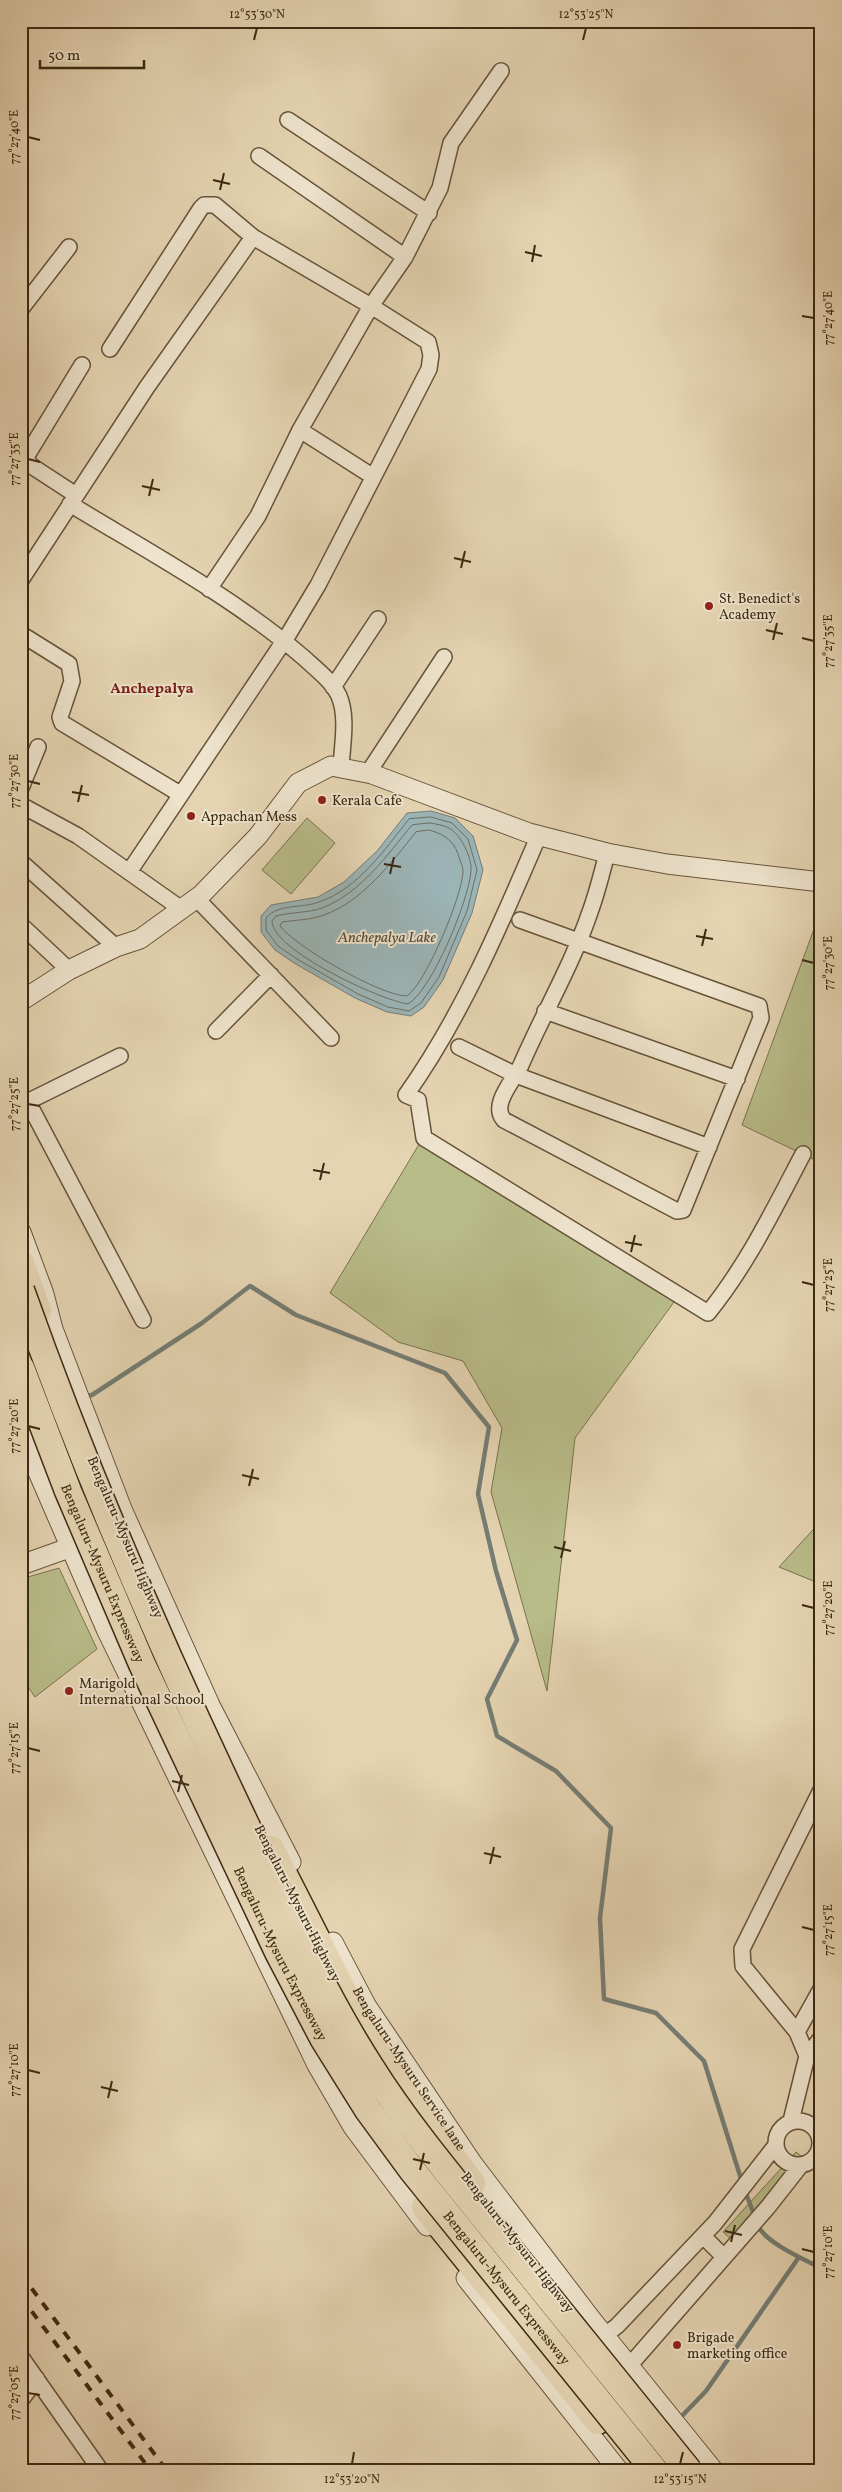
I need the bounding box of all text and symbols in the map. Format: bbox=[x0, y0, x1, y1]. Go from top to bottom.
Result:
text: 12°53'30"N bbox=[229, 7, 285, 23]
text: 12°53'25"N bbox=[559, 7, 613, 23]
scale bar bbox=[40, 38, 144, 70]
text: 50 m bbox=[48, 46, 80, 67]
text: 77°27'40"E bbox=[7, 110, 23, 164]
text: 77°27'40"E bbox=[821, 291, 837, 345]
text: 77°27'35"E bbox=[7, 432, 23, 486]
place label: St. Benedict's Academy bbox=[719, 590, 800, 625]
marker: St. Benedict's Academy bbox=[703, 600, 715, 612]
text: 77°27'35"E bbox=[821, 614, 837, 668]
district label: Anchepalya bbox=[110, 679, 194, 700]
text: 77°27'30"E bbox=[7, 754, 23, 808]
place label: Kerala Cafe bbox=[332, 792, 402, 811]
marker: Kerala Cafe bbox=[316, 794, 328, 806]
place label: Appachan Mess bbox=[201, 808, 297, 827]
marker: Appachan Mess bbox=[185, 810, 197, 822]
water label: Anchepalya Lake bbox=[337, 928, 436, 949]
text: 77°27'30"E bbox=[821, 936, 837, 990]
text: 77°27'25"E bbox=[7, 1077, 23, 1131]
text: 77°27'25"E bbox=[821, 1258, 837, 1312]
text: 77°27'20"E bbox=[7, 1399, 23, 1453]
street label: Bengaluru-Mysuru Highway bbox=[82, 1454, 168, 1622]
street label: Bengaluru-Mysuru Expressway bbox=[55, 1482, 149, 1666]
text: 77°27'20"E bbox=[821, 1581, 837, 1635]
place label: Marigold International School bbox=[79, 1675, 205, 1710]
marker: Marigold International School bbox=[63, 1685, 75, 1697]
text: 77°27'15"E bbox=[7, 1722, 23, 1774]
street label: Bengaluru-Mysuru Highway bbox=[249, 1822, 345, 1986]
street label: Bengaluru-Mysuru Expressway bbox=[228, 1864, 331, 2045]
text: 77°27'15"E bbox=[821, 1904, 837, 1956]
street label: Bengaluru-Mysuru Service lane bbox=[347, 1984, 470, 2156]
text: 77°27'10"E bbox=[7, 2043, 23, 2097]
street label: Bengaluru-Mysuru Highway bbox=[456, 2168, 578, 2318]
street label: Bengaluru-Mysuru Expressway bbox=[438, 2208, 574, 2370]
text: 77°27'10"E bbox=[821, 2225, 837, 2279]
place label: Brigade marketing office bbox=[687, 2329, 788, 2364]
marker: Brigade marketing office bbox=[671, 2339, 683, 2351]
text: 77°27'05"E bbox=[7, 2366, 23, 2420]
text: 12°53'20"N bbox=[324, 2472, 380, 2488]
text: 12°53'15"N bbox=[653, 2472, 707, 2488]

